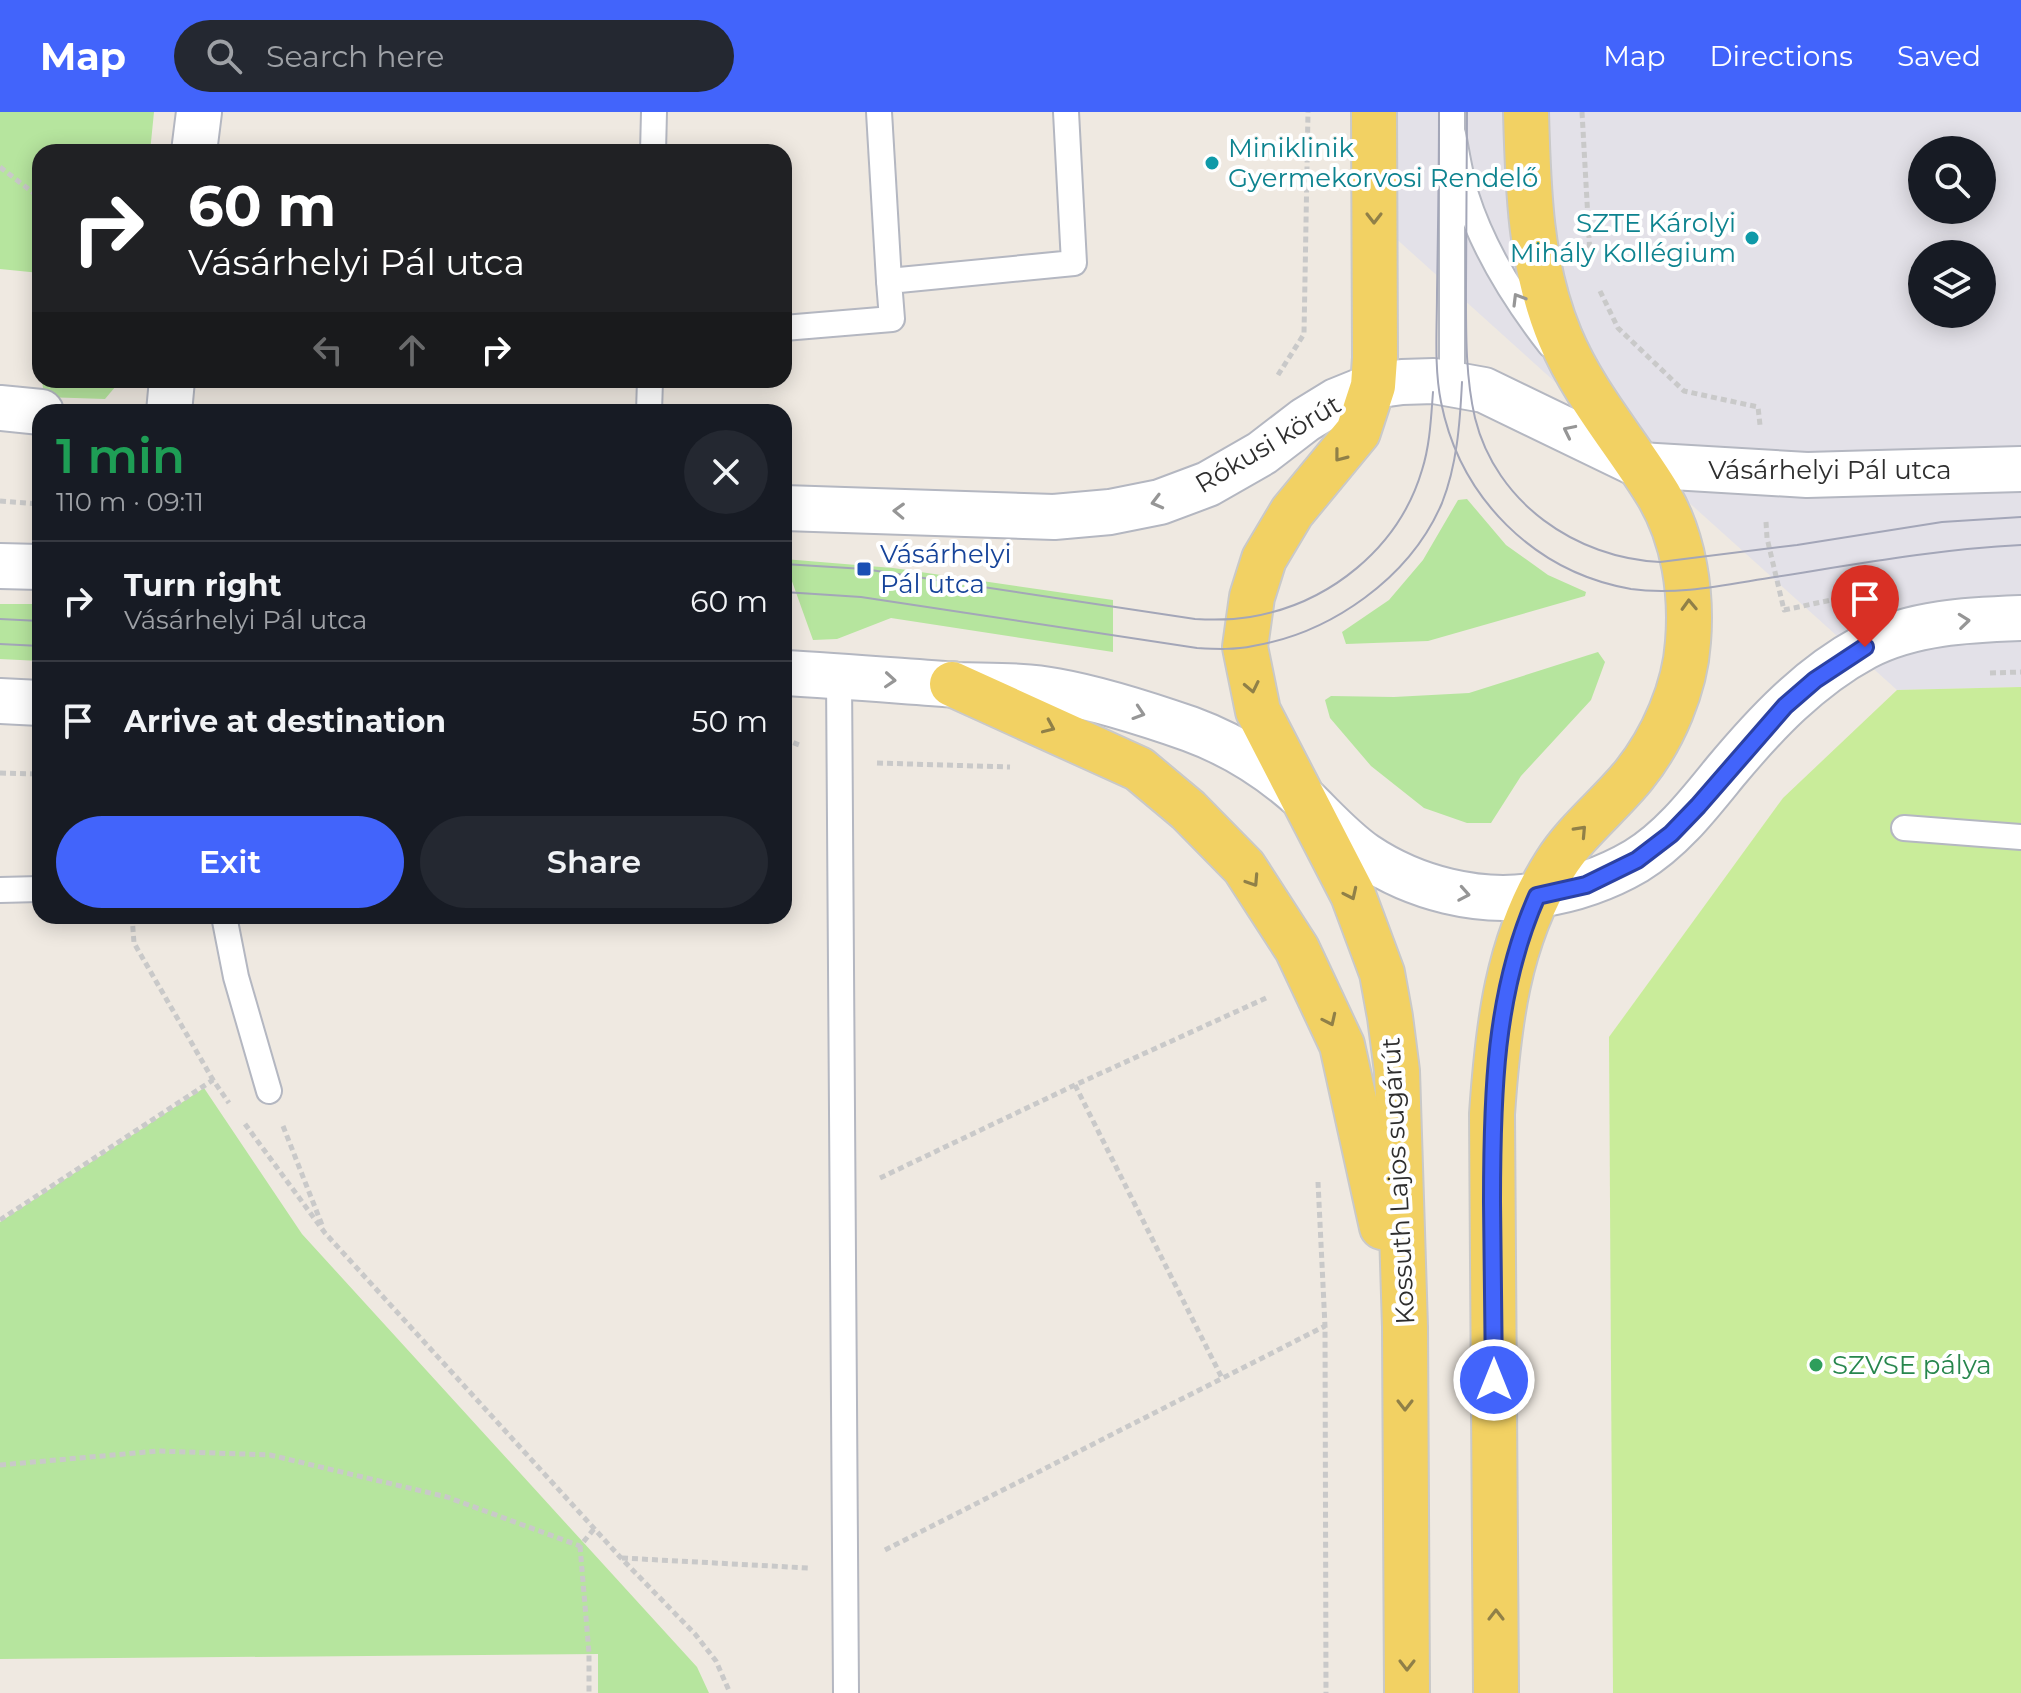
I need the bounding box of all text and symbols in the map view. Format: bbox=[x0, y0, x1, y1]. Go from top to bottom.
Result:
search box bbox=[174, 20, 734, 92]
text: Map bbox=[40, 33, 126, 80]
icon: search bbox=[202, 34, 246, 78]
text: Search here bbox=[266, 38, 444, 75]
text: Map bbox=[1603, 39, 1665, 73]
text: Directions bbox=[1709, 39, 1853, 73]
text: Saved bbox=[1897, 39, 1981, 73]
place label: Miniklinik Gyermekorvosi Rendelő bbox=[1228, 132, 1538, 194]
map controls bbox=[1908, 136, 1996, 328]
button: search bbox=[1908, 136, 1996, 224]
marker: Miniklinik Gyermekorvosi Rendelő bbox=[1203, 154, 1221, 172]
text: 60 m bbox=[188, 172, 336, 240]
icon: right bbox=[56, 176, 160, 280]
place label: SZTE Károlyi Mihály Kollégium bbox=[1510, 207, 1736, 269]
one-way arrow bbox=[1366, 212, 1383, 225]
marker: SZTE Károlyi Mihály Kollégium bbox=[1743, 229, 1761, 247]
text: Vásárhelyi Pál utca bbox=[188, 240, 525, 284]
button: layers bbox=[1908, 240, 1996, 328]
one-way arrow bbox=[1512, 293, 1528, 308]
icon: left bbox=[306, 328, 350, 372]
icon: ahead bbox=[390, 328, 434, 372]
icon: right bbox=[474, 328, 518, 372]
street label: Rókusi körút bbox=[1189, 388, 1347, 500]
one-way arrow bbox=[1562, 426, 1577, 441]
text: 1 min bbox=[56, 427, 185, 485]
button: close bbox=[684, 430, 768, 514]
one-way arrow bbox=[1335, 447, 1350, 461]
street label: Vásárhelyi Pál utca bbox=[1708, 454, 1952, 486]
text: 110 m · 09:11 bbox=[56, 486, 204, 518]
one-way arrow bbox=[1151, 492, 1165, 509]
one-way arrow bbox=[892, 503, 905, 520]
place label: Vásárhelyi Pál utca bbox=[880, 538, 1012, 600]
marker: Vásárhelyi Pál utca bbox=[855, 560, 873, 578]
pin bbox=[1831, 565, 1899, 647]
text: Turn right bbox=[124, 567, 281, 604]
icon: arrive bbox=[1843, 577, 1887, 621]
icon: right bbox=[56, 579, 100, 623]
text: 60 m bbox=[690, 583, 768, 620]
one-way arrow bbox=[1680, 598, 1697, 611]
text: Vásárhelyi Pál utca bbox=[124, 604, 367, 636]
one-way arrow bbox=[1958, 612, 1971, 629]
one-way arrow bbox=[884, 671, 897, 688]
one-way arrow bbox=[1243, 679, 1260, 693]
icon: arrive bbox=[56, 699, 100, 743]
text: Arrive at destination bbox=[124, 703, 446, 740]
text: 50 m bbox=[691, 703, 768, 740]
one-way arrow bbox=[1131, 704, 1145, 720]
one-way arrow bbox=[1041, 717, 1055, 733]
button: Exit bbox=[56, 816, 404, 908]
button: Share bbox=[420, 816, 768, 908]
one-way arrow bbox=[1571, 826, 1586, 841]
one-way arrow bbox=[1243, 872, 1258, 887]
one-way arrow bbox=[1457, 884, 1470, 901]
one-way arrow bbox=[1341, 885, 1357, 900]
one-way arrow bbox=[1320, 1012, 1336, 1026]
street label: Kossuth Lajos sugárút bbox=[1375, 1037, 1421, 1325]
position arrow bbox=[1452, 1338, 1536, 1422]
place label: SZVSE pálya bbox=[1832, 1349, 1992, 1381]
marker: SZVSE pálya bbox=[1807, 1356, 1825, 1374]
one-way arrow bbox=[1396, 1399, 1414, 1412]
one-way arrow bbox=[1487, 1608, 1504, 1621]
one-way arrow bbox=[1398, 1659, 1416, 1672]

